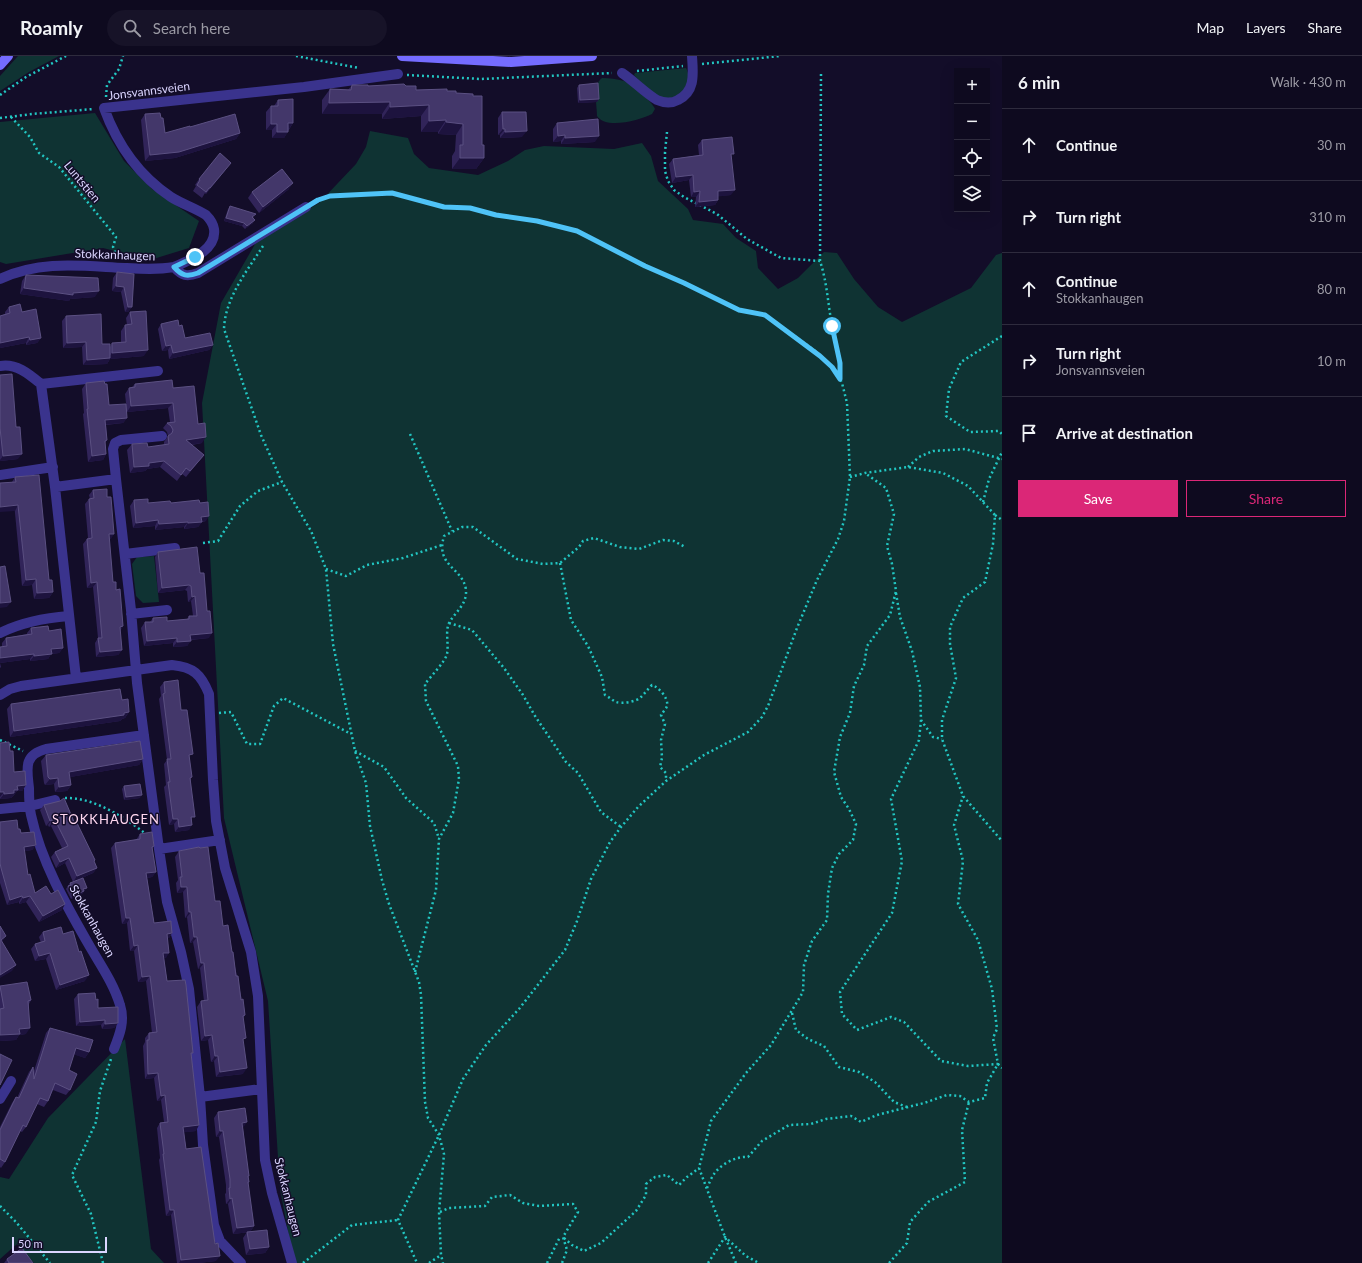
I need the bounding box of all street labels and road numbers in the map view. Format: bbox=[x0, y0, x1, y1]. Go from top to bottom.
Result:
street label: Jonsvannsveien bbox=[107, 78, 191, 103]
street label: Luntstien bbox=[61, 158, 104, 205]
street label: Stokkanhaugen bbox=[74, 246, 156, 263]
street label: Stokkanhaugen bbox=[66, 882, 119, 960]
street label: Stokkanhaugen bbox=[271, 1156, 306, 1238]

